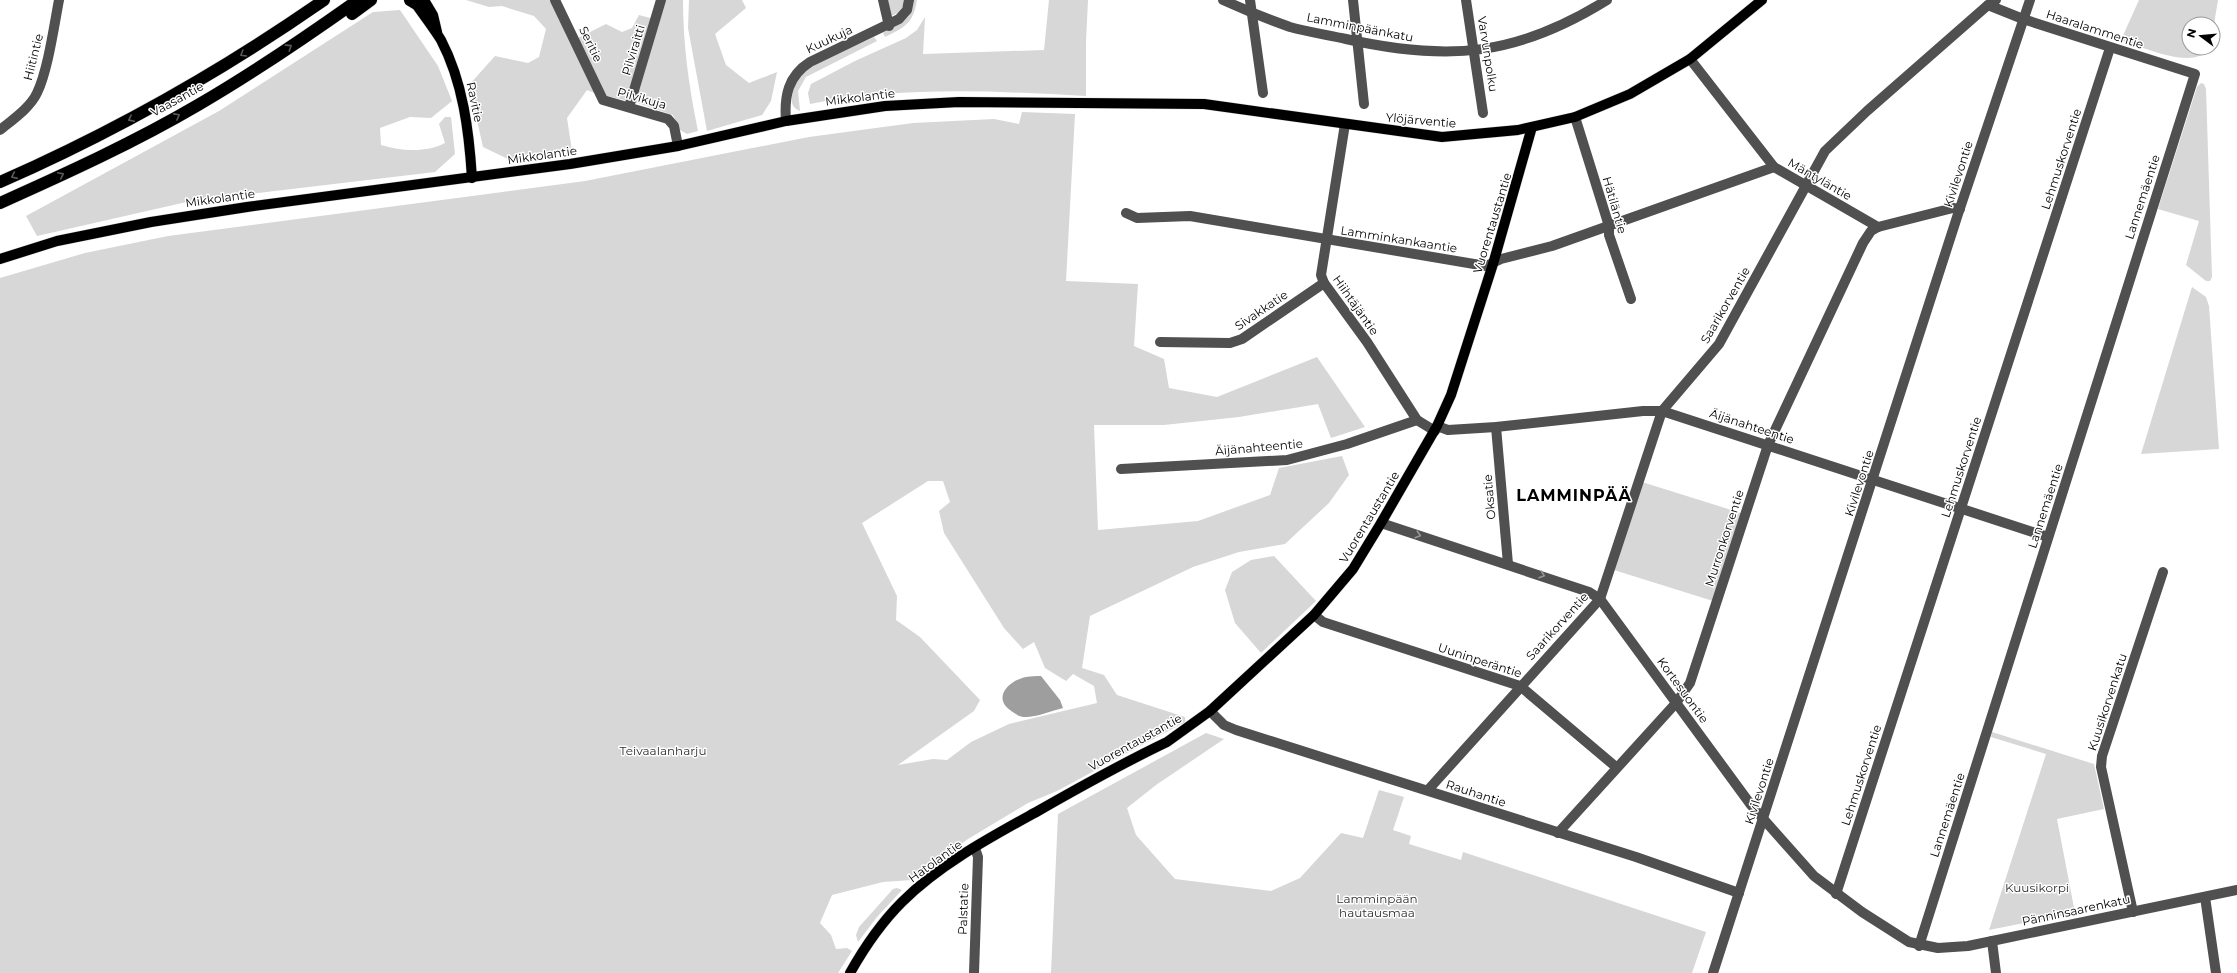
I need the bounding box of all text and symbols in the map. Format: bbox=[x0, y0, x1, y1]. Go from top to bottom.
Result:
street label: Haaralammentie bbox=[2044, 6, 2146, 52]
street label: Lamminpäänkatu bbox=[1305, 9, 1415, 45]
street label: Varvunpolku bbox=[1475, 15, 1501, 93]
north arrow bbox=[2181, 16, 2221, 56]
street label: Kuukuja bbox=[803, 22, 855, 56]
street label: Pilviraitti bbox=[618, 23, 648, 77]
street label: Seritie bbox=[576, 24, 606, 64]
text: N bbox=[2183, 27, 2199, 39]
street label: Hiitintie bbox=[20, 32, 46, 82]
one-way arrow bbox=[285, 44, 292, 51]
one-way arrow bbox=[240, 50, 247, 57]
street label: Vaasantie bbox=[148, 78, 206, 120]
street label: Ravitie bbox=[463, 81, 487, 123]
street label: Pilvikuja bbox=[616, 84, 668, 112]
street label: Mikkolantie bbox=[824, 85, 896, 109]
street label: Lehmuskorventie bbox=[2038, 107, 2084, 211]
street label: Ylöjärventie bbox=[1385, 109, 1457, 131]
one-way arrow bbox=[173, 113, 180, 121]
one-way arrow bbox=[127, 114, 135, 122]
street label: Kivilevontie bbox=[1940, 139, 1976, 209]
street label: Mikkolantie bbox=[506, 143, 578, 167]
street label: Lannemäentie bbox=[2121, 153, 2163, 241]
street label: Mäntyläntie bbox=[1785, 155, 1855, 203]
street label: Vuorentaustantie bbox=[1470, 171, 1514, 275]
one-way arrow bbox=[10, 172, 17, 180]
one-way arrow bbox=[57, 172, 64, 180]
street label: Hätiläntie bbox=[1600, 175, 1630, 235]
street label: Mikkolantie bbox=[184, 186, 256, 210]
street label: Lamminkankaantie bbox=[1340, 222, 1458, 256]
street label: Saarikorventie bbox=[1697, 264, 1753, 346]
street label: Hiihtäjäntie bbox=[1330, 272, 1382, 338]
street label: Sivakkatie bbox=[1232, 287, 1290, 333]
street label: Äijänahteentie bbox=[1708, 405, 1796, 447]
street label: Lehmuskorventie bbox=[1938, 415, 1984, 519]
street label: Äijänahteentie bbox=[1214, 436, 1304, 458]
street label: Kivilevontie bbox=[1841, 448, 1877, 518]
street label: Lannemäentie bbox=[2024, 462, 2066, 550]
street label: Vuorentaustantie bbox=[1336, 468, 1402, 566]
street label: Oksatie bbox=[1480, 474, 1498, 520]
district label: LAMMINPÄÄ bbox=[1516, 486, 1632, 505]
street label: Murronkorventie bbox=[1701, 488, 1747, 588]
one-way arrow bbox=[1415, 530, 1422, 539]
one-way arrow bbox=[1538, 571, 1545, 579]
street label: Saarikorventie bbox=[1523, 589, 1591, 663]
street label: Uuninperäntie bbox=[1436, 639, 1524, 681]
street label: Kuusikorvenkatu bbox=[2084, 651, 2130, 753]
street label: Kortesuontie bbox=[1654, 654, 1712, 726]
street label: Vuorentaustantie bbox=[1086, 710, 1184, 774]
street label: Lehmuskorventie bbox=[1838, 723, 1884, 827]
park label: Teivaalanharju bbox=[620, 743, 706, 758]
street label: Kivilevontie bbox=[1741, 756, 1777, 826]
street label: Lannemäentie bbox=[1926, 771, 1968, 859]
street label: Rauhantie bbox=[1444, 776, 1508, 810]
street label: Hatolantie bbox=[905, 836, 965, 886]
park label: Kuusikorpi bbox=[2005, 880, 2069, 895]
street label: Palstatie bbox=[955, 883, 971, 935]
park label: Lamminpään hautausmaa bbox=[1336, 891, 1418, 920]
street label: Pänninsaarenkatu bbox=[2021, 891, 2131, 929]

